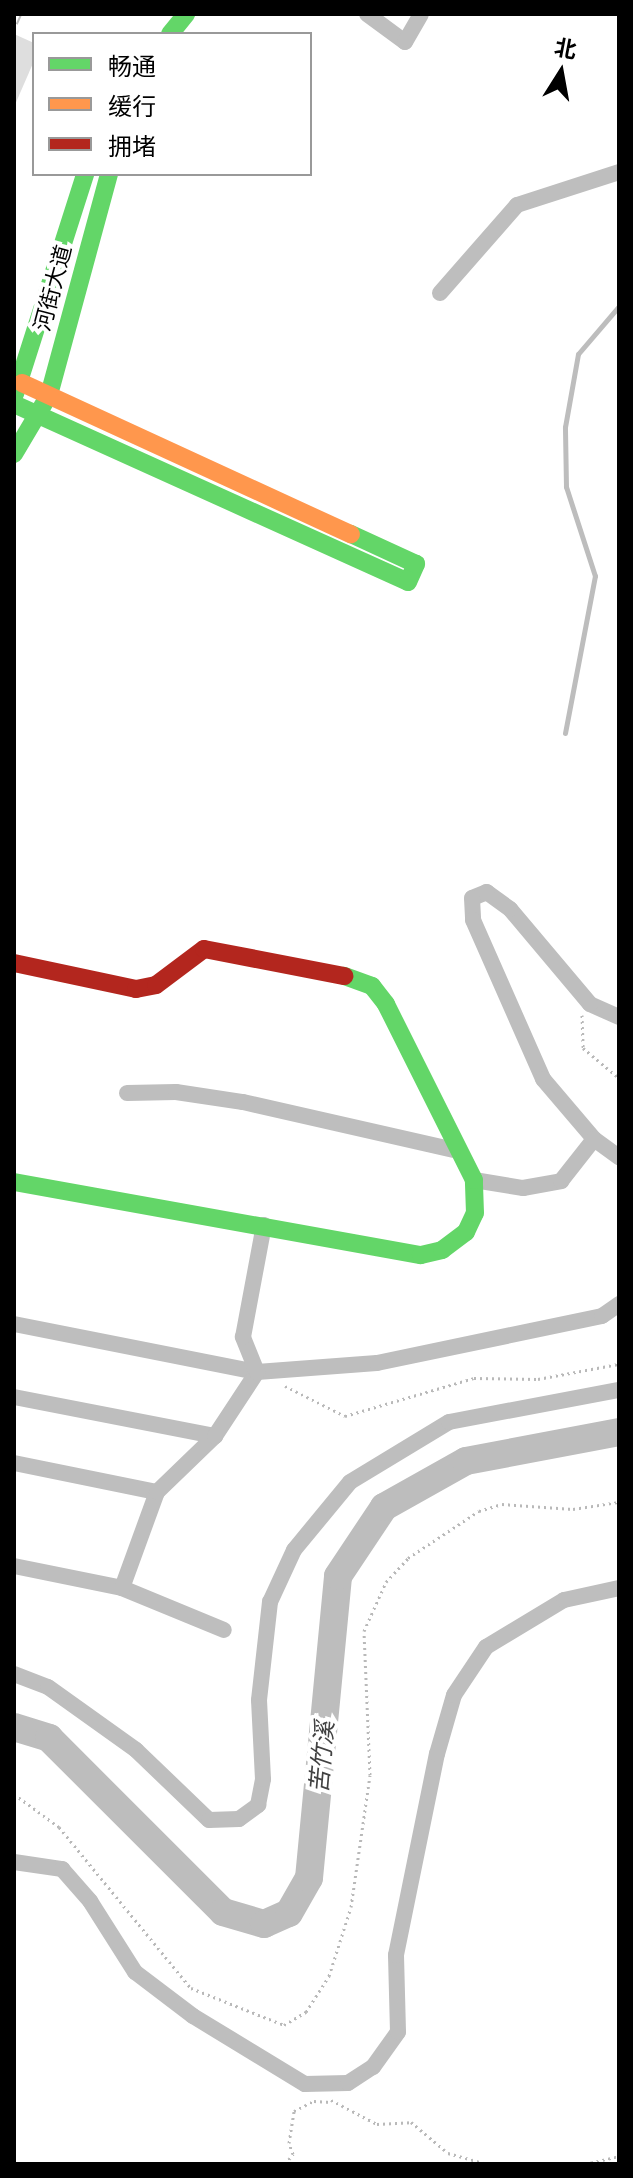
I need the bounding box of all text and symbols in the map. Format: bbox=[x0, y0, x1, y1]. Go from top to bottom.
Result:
legend bbox=[32, 32, 312, 176]
north arrow bbox=[521, 32, 601, 112]
text: 北 bbox=[552, 32, 579, 65]
text: 畅通 bbox=[108, 49, 156, 82]
text: 缓行 bbox=[108, 89, 156, 122]
text: 拥堵 bbox=[108, 129, 156, 162]
street label: 河街大道 bbox=[29, 242, 77, 334]
water label: 苦竹溪 bbox=[304, 1720, 338, 1794]

